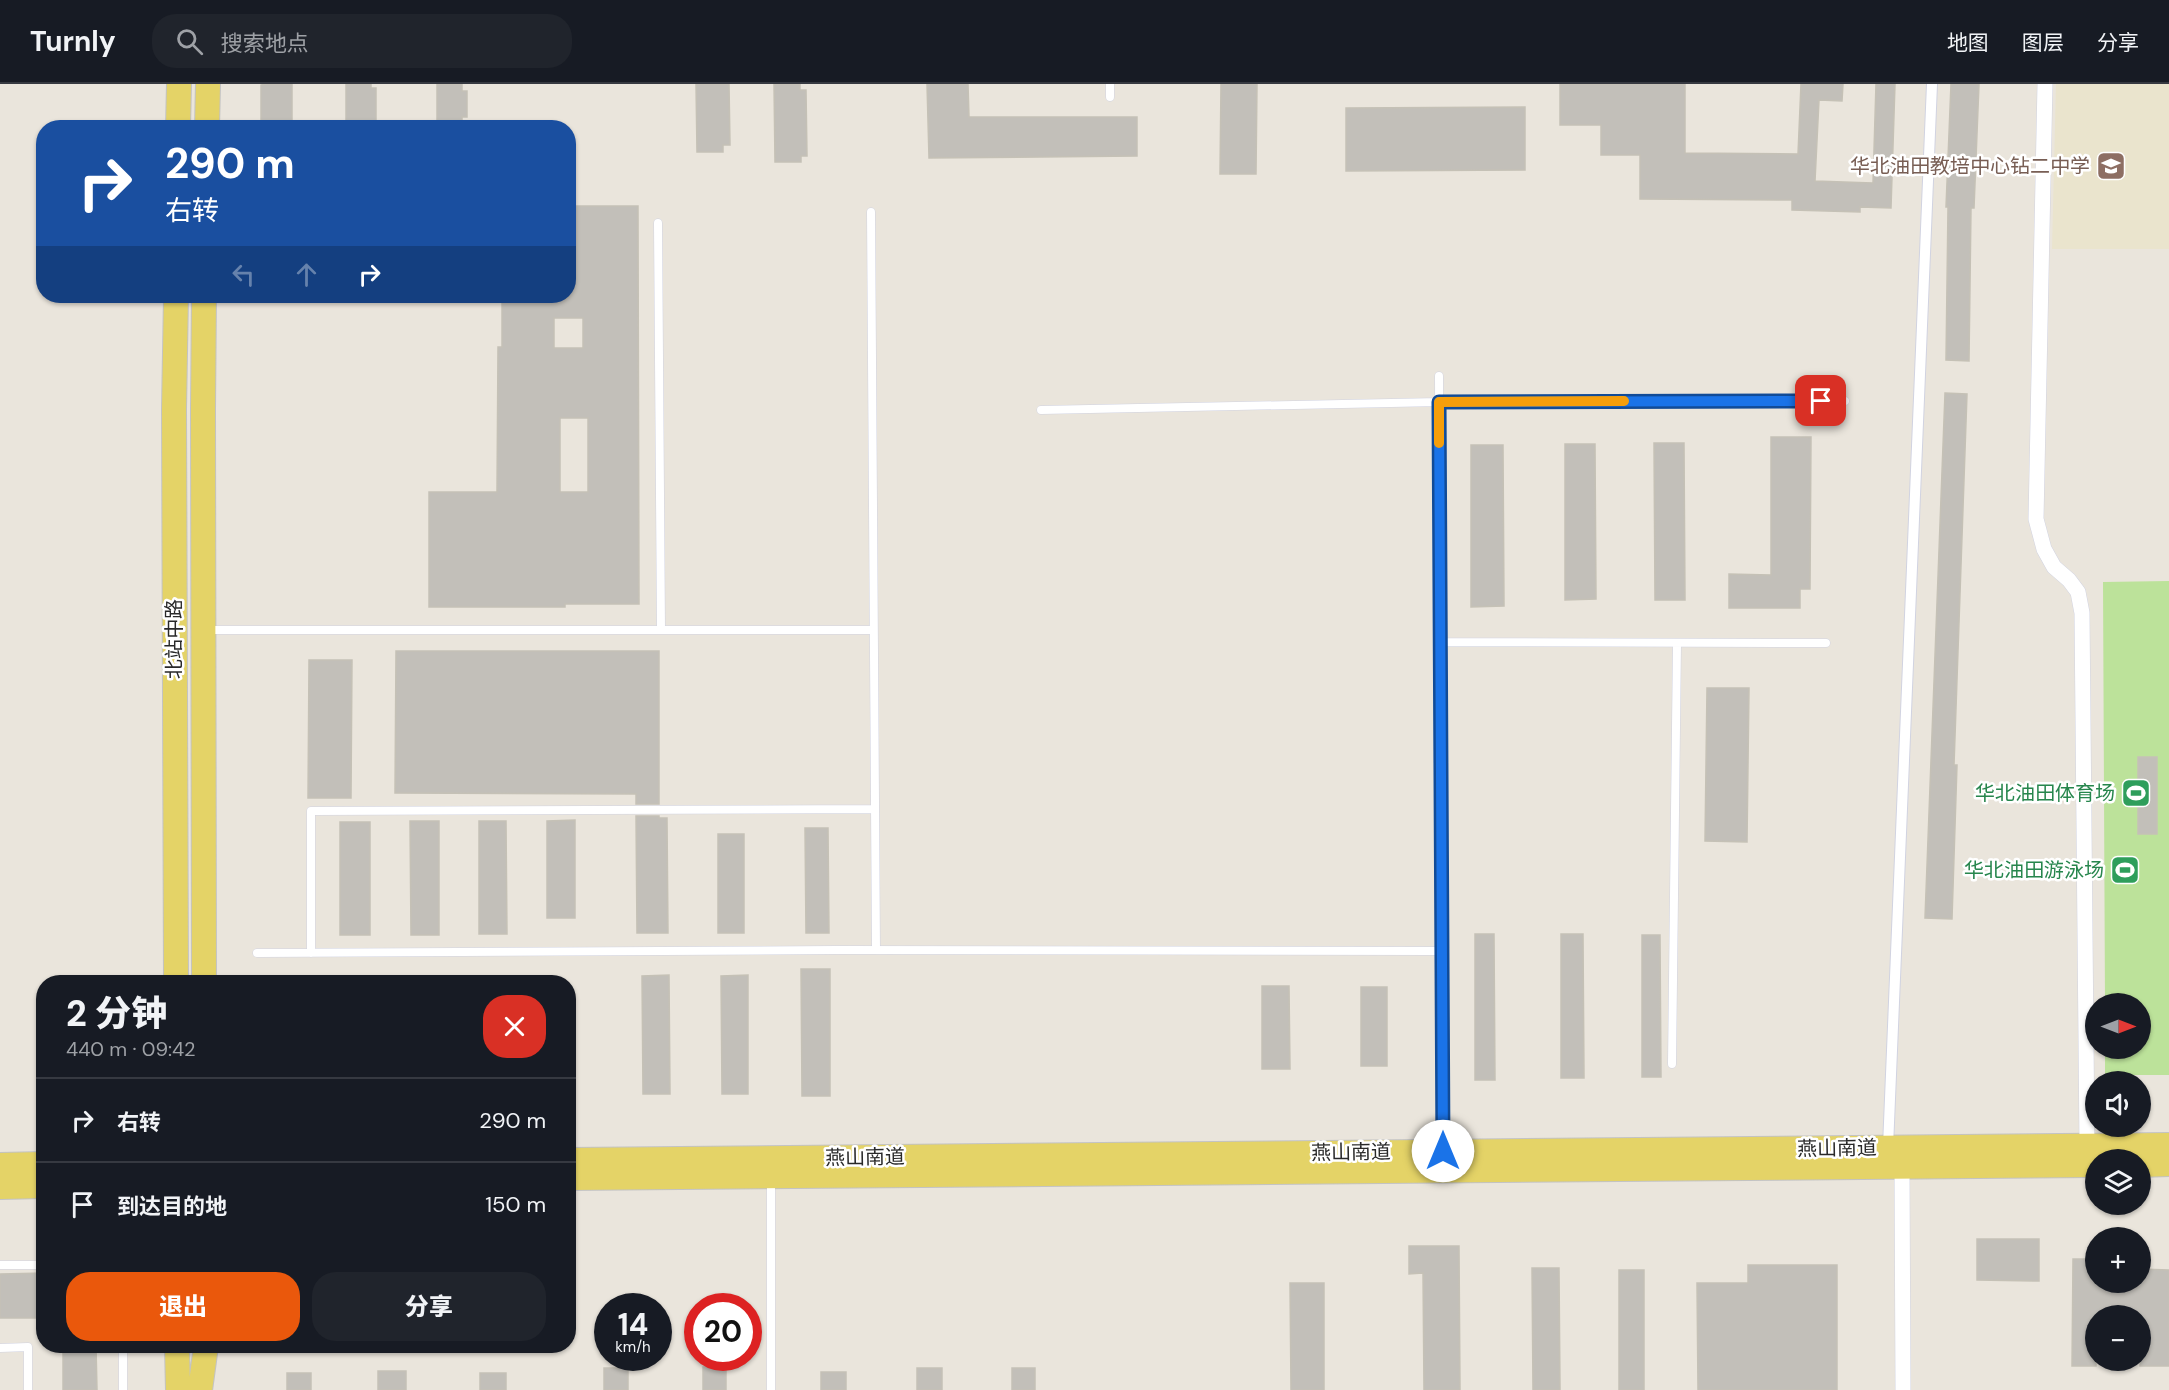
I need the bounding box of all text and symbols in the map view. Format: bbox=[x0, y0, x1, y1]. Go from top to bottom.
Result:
search box bbox=[152, 14, 572, 68]
text: Turnly bbox=[30, 23, 116, 60]
icon: search bbox=[173, 25, 206, 58]
text: 搜索地点 bbox=[221, 29, 309, 58]
text: 地图 bbox=[1947, 29, 1989, 57]
text: 图层 bbox=[2022, 29, 2064, 57]
text: 分享 bbox=[2097, 29, 2139, 57]
text: 290 m bbox=[165, 136, 295, 191]
icon: right bbox=[66, 144, 144, 222]
school or university icon: 华北油田教培中心钻二中学 bbox=[2095, 150, 2127, 182]
place label: 华北油田教培中心钻二中学 bbox=[1850, 153, 2090, 179]
text: 右转 bbox=[165, 193, 219, 228]
icon: left bbox=[227, 258, 260, 291]
icon: ahead bbox=[290, 258, 323, 291]
icon: right bbox=[353, 258, 386, 291]
pin bbox=[1795, 375, 1846, 426]
icon: arrive bbox=[1804, 384, 1837, 417]
street label: 北站中路 bbox=[161, 599, 187, 679]
sports icon: 华北油田体育场 bbox=[2120, 777, 2152, 809]
place label: 华北油田体育场 bbox=[1975, 780, 2115, 806]
sports icon: 华北油田游泳场 bbox=[2109, 854, 2141, 886]
place label: 华北油田游泳场 bbox=[1964, 857, 2104, 883]
text: 2 分钟 bbox=[66, 990, 167, 1037]
north arrow bbox=[2085, 993, 2151, 1059]
map controls bbox=[2085, 993, 2151, 1371]
button: close bbox=[483, 995, 546, 1058]
text: 440 m · 09:42 bbox=[66, 1036, 196, 1062]
button: sound bbox=[2085, 1071, 2151, 1137]
icon: right bbox=[66, 1104, 99, 1137]
text: 290 m bbox=[479, 1106, 546, 1135]
text: 右转 bbox=[117, 1108, 161, 1137]
position arrow bbox=[1411, 1119, 1475, 1183]
street label: 燕山南道 bbox=[1797, 1134, 1877, 1162]
street label: 燕山南道 bbox=[1311, 1138, 1391, 1166]
street label: 燕山南道 bbox=[825, 1143, 905, 1171]
button: layers bbox=[2085, 1149, 2151, 1215]
icon: arrive bbox=[66, 1188, 99, 1221]
text: 150 m bbox=[485, 1190, 546, 1219]
text: 到达目的地 bbox=[117, 1192, 227, 1221]
button: + bbox=[2085, 1227, 2151, 1293]
button: 退出 bbox=[66, 1272, 300, 1341]
button: 分享 bbox=[312, 1272, 546, 1341]
speed limit sign: 20 bbox=[684, 1293, 762, 1371]
text: 14 bbox=[618, 1305, 648, 1344]
button: − bbox=[2085, 1305, 2151, 1371]
text: km/h bbox=[615, 1337, 651, 1357]

